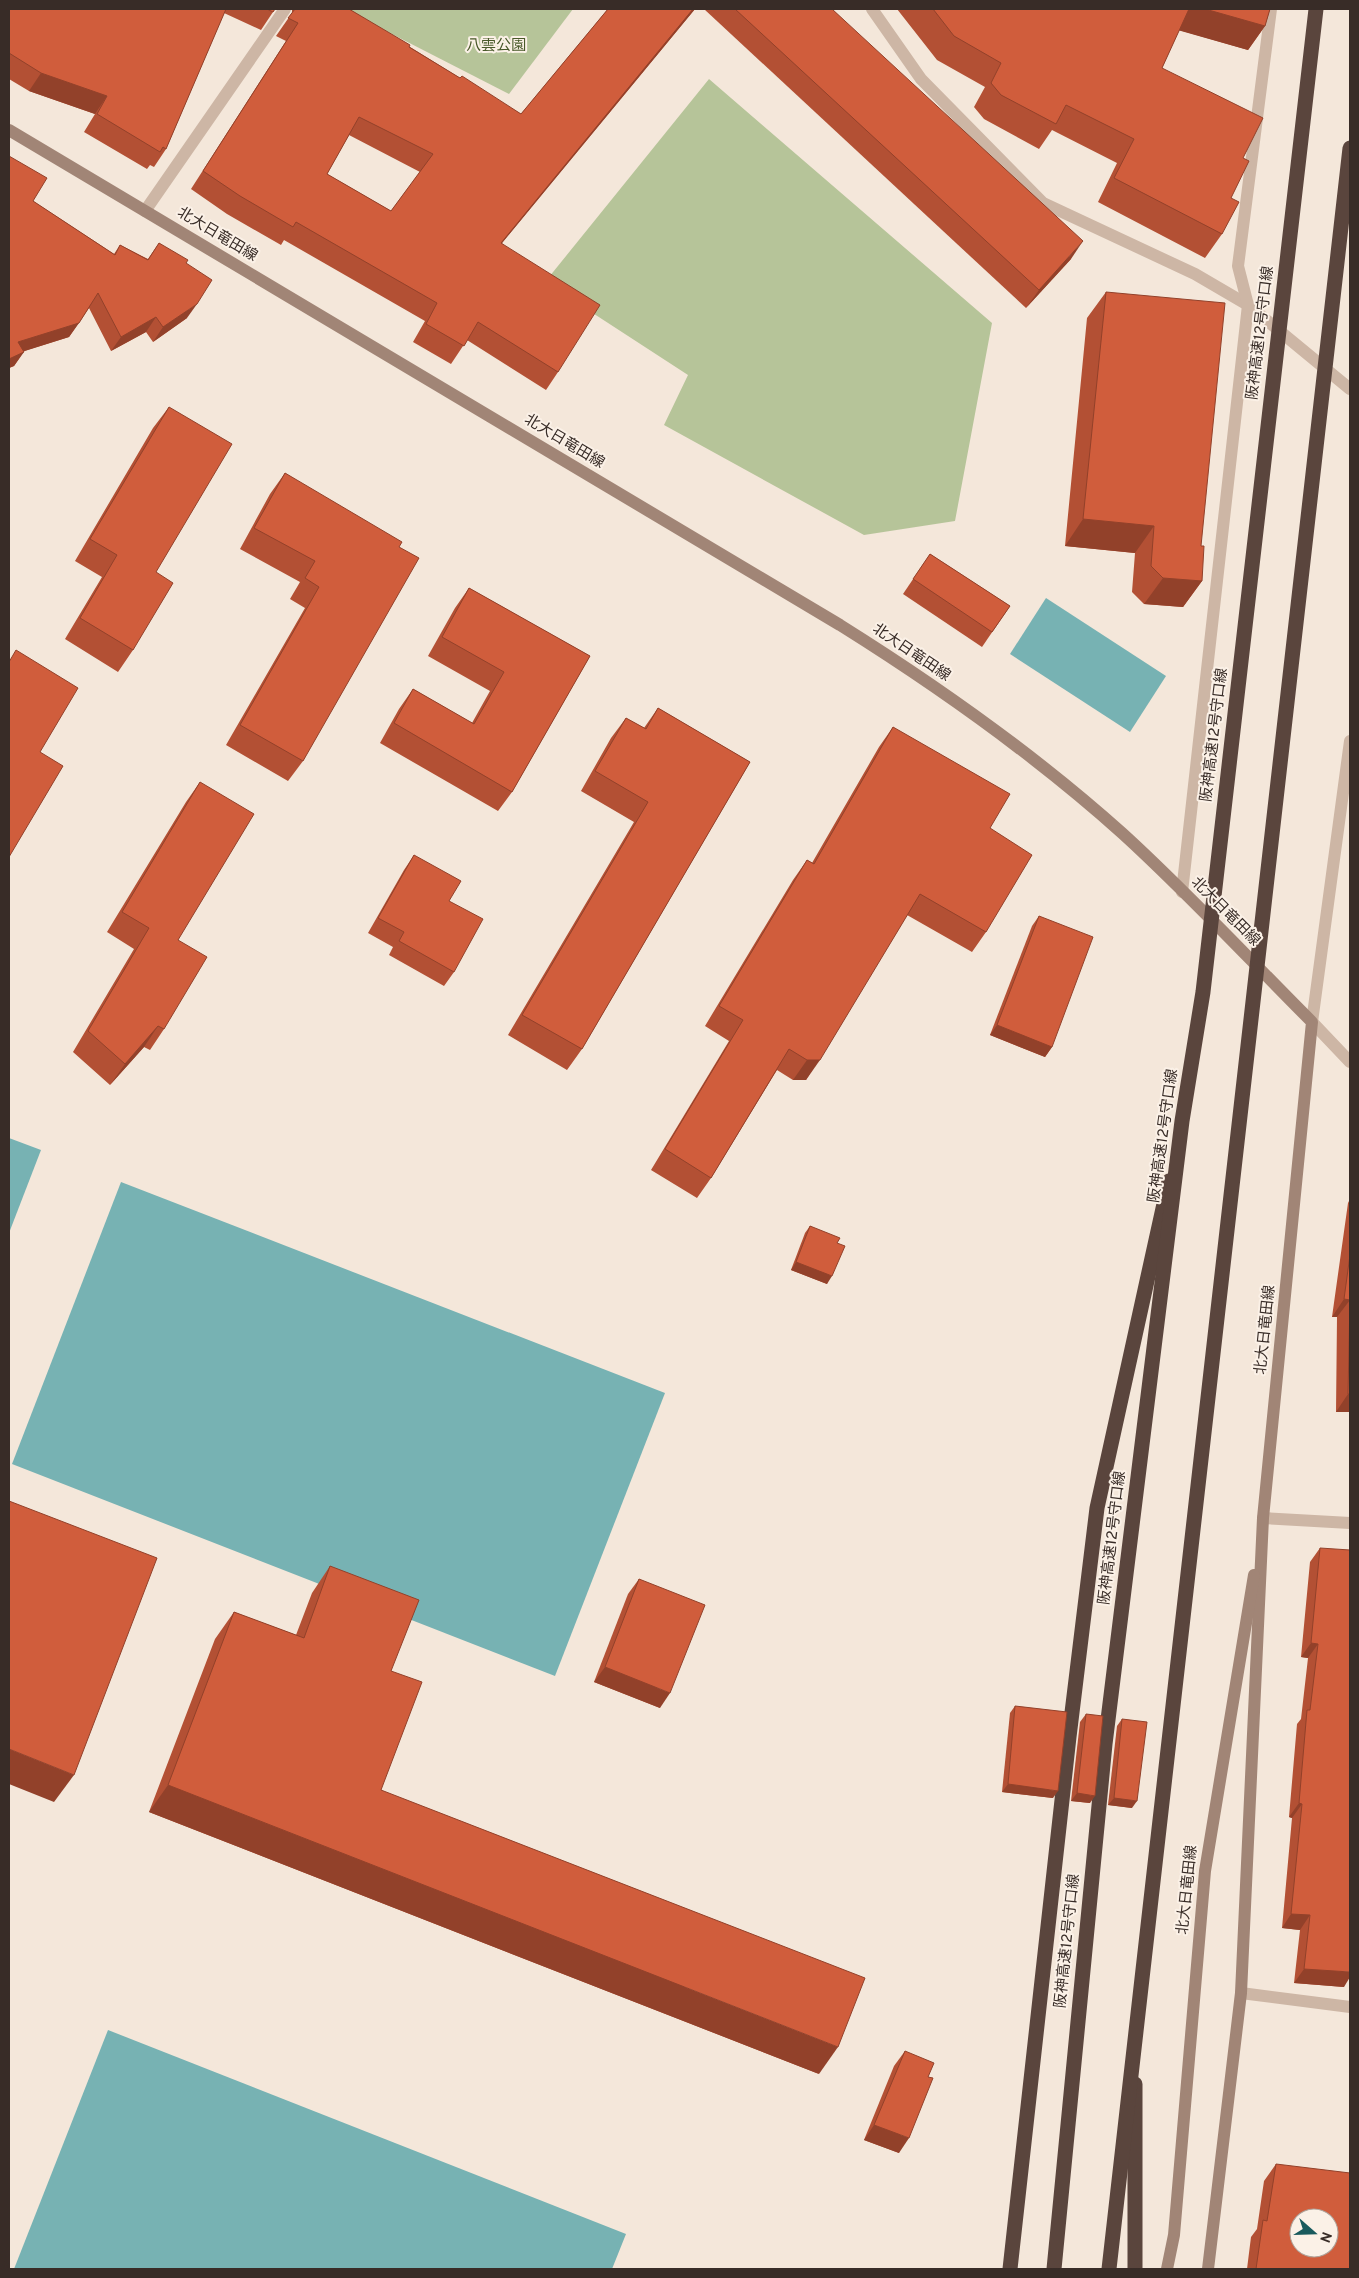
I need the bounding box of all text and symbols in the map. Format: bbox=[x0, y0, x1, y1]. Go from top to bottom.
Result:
park label: 八雲公園 bbox=[466, 37, 526, 56]
street label: 北大日竜田線 bbox=[174, 203, 261, 266]
street label: 阪神高速12号守口線 bbox=[1243, 265, 1279, 401]
street label: 北大日竜田線 bbox=[521, 410, 608, 473]
street label: 北大日竜田線 bbox=[868, 619, 954, 686]
street label: 阪神高速12号守口線 bbox=[1197, 667, 1233, 803]
street label: 北大日竜田線 bbox=[1186, 873, 1264, 951]
street label: 阪神高速12号守口線 bbox=[1145, 1068, 1183, 1204]
street label: 北大日竜田線 bbox=[1251, 1284, 1280, 1376]
street label: 阪神高速12号守口線 bbox=[1095, 1470, 1131, 1606]
street label: 北大日竜田線 bbox=[1173, 1844, 1202, 1936]
street label: 阪神高速12号守口線 bbox=[1052, 1873, 1084, 2009]
north arrow bbox=[1289, 2208, 1339, 2258]
text: N bbox=[1315, 2229, 1335, 2245]

